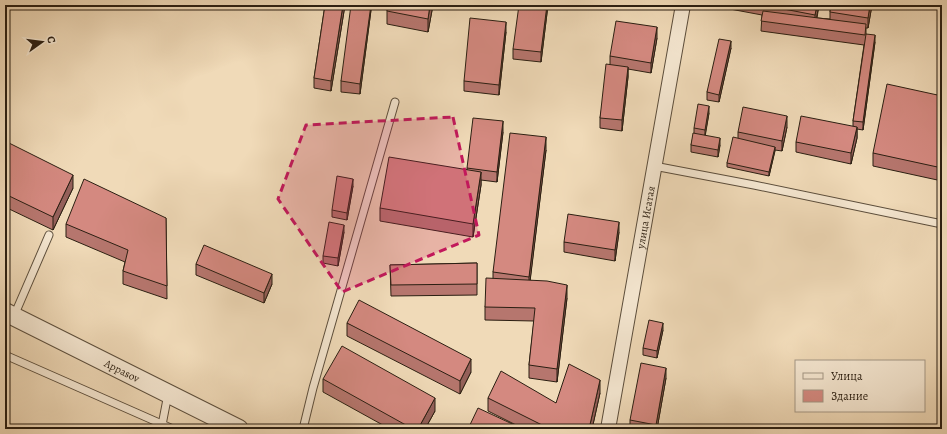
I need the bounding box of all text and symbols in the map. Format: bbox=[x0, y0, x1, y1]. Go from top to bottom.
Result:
north arrow bbox=[22, 22, 62, 62]
text: С bbox=[43, 35, 59, 45]
street label: улица Исатая bbox=[633, 185, 659, 251]
street label: Appasov bbox=[101, 355, 142, 386]
legend bbox=[795, 360, 925, 412]
text: Улица bbox=[831, 368, 863, 384]
text: Здание bbox=[831, 388, 868, 404]

